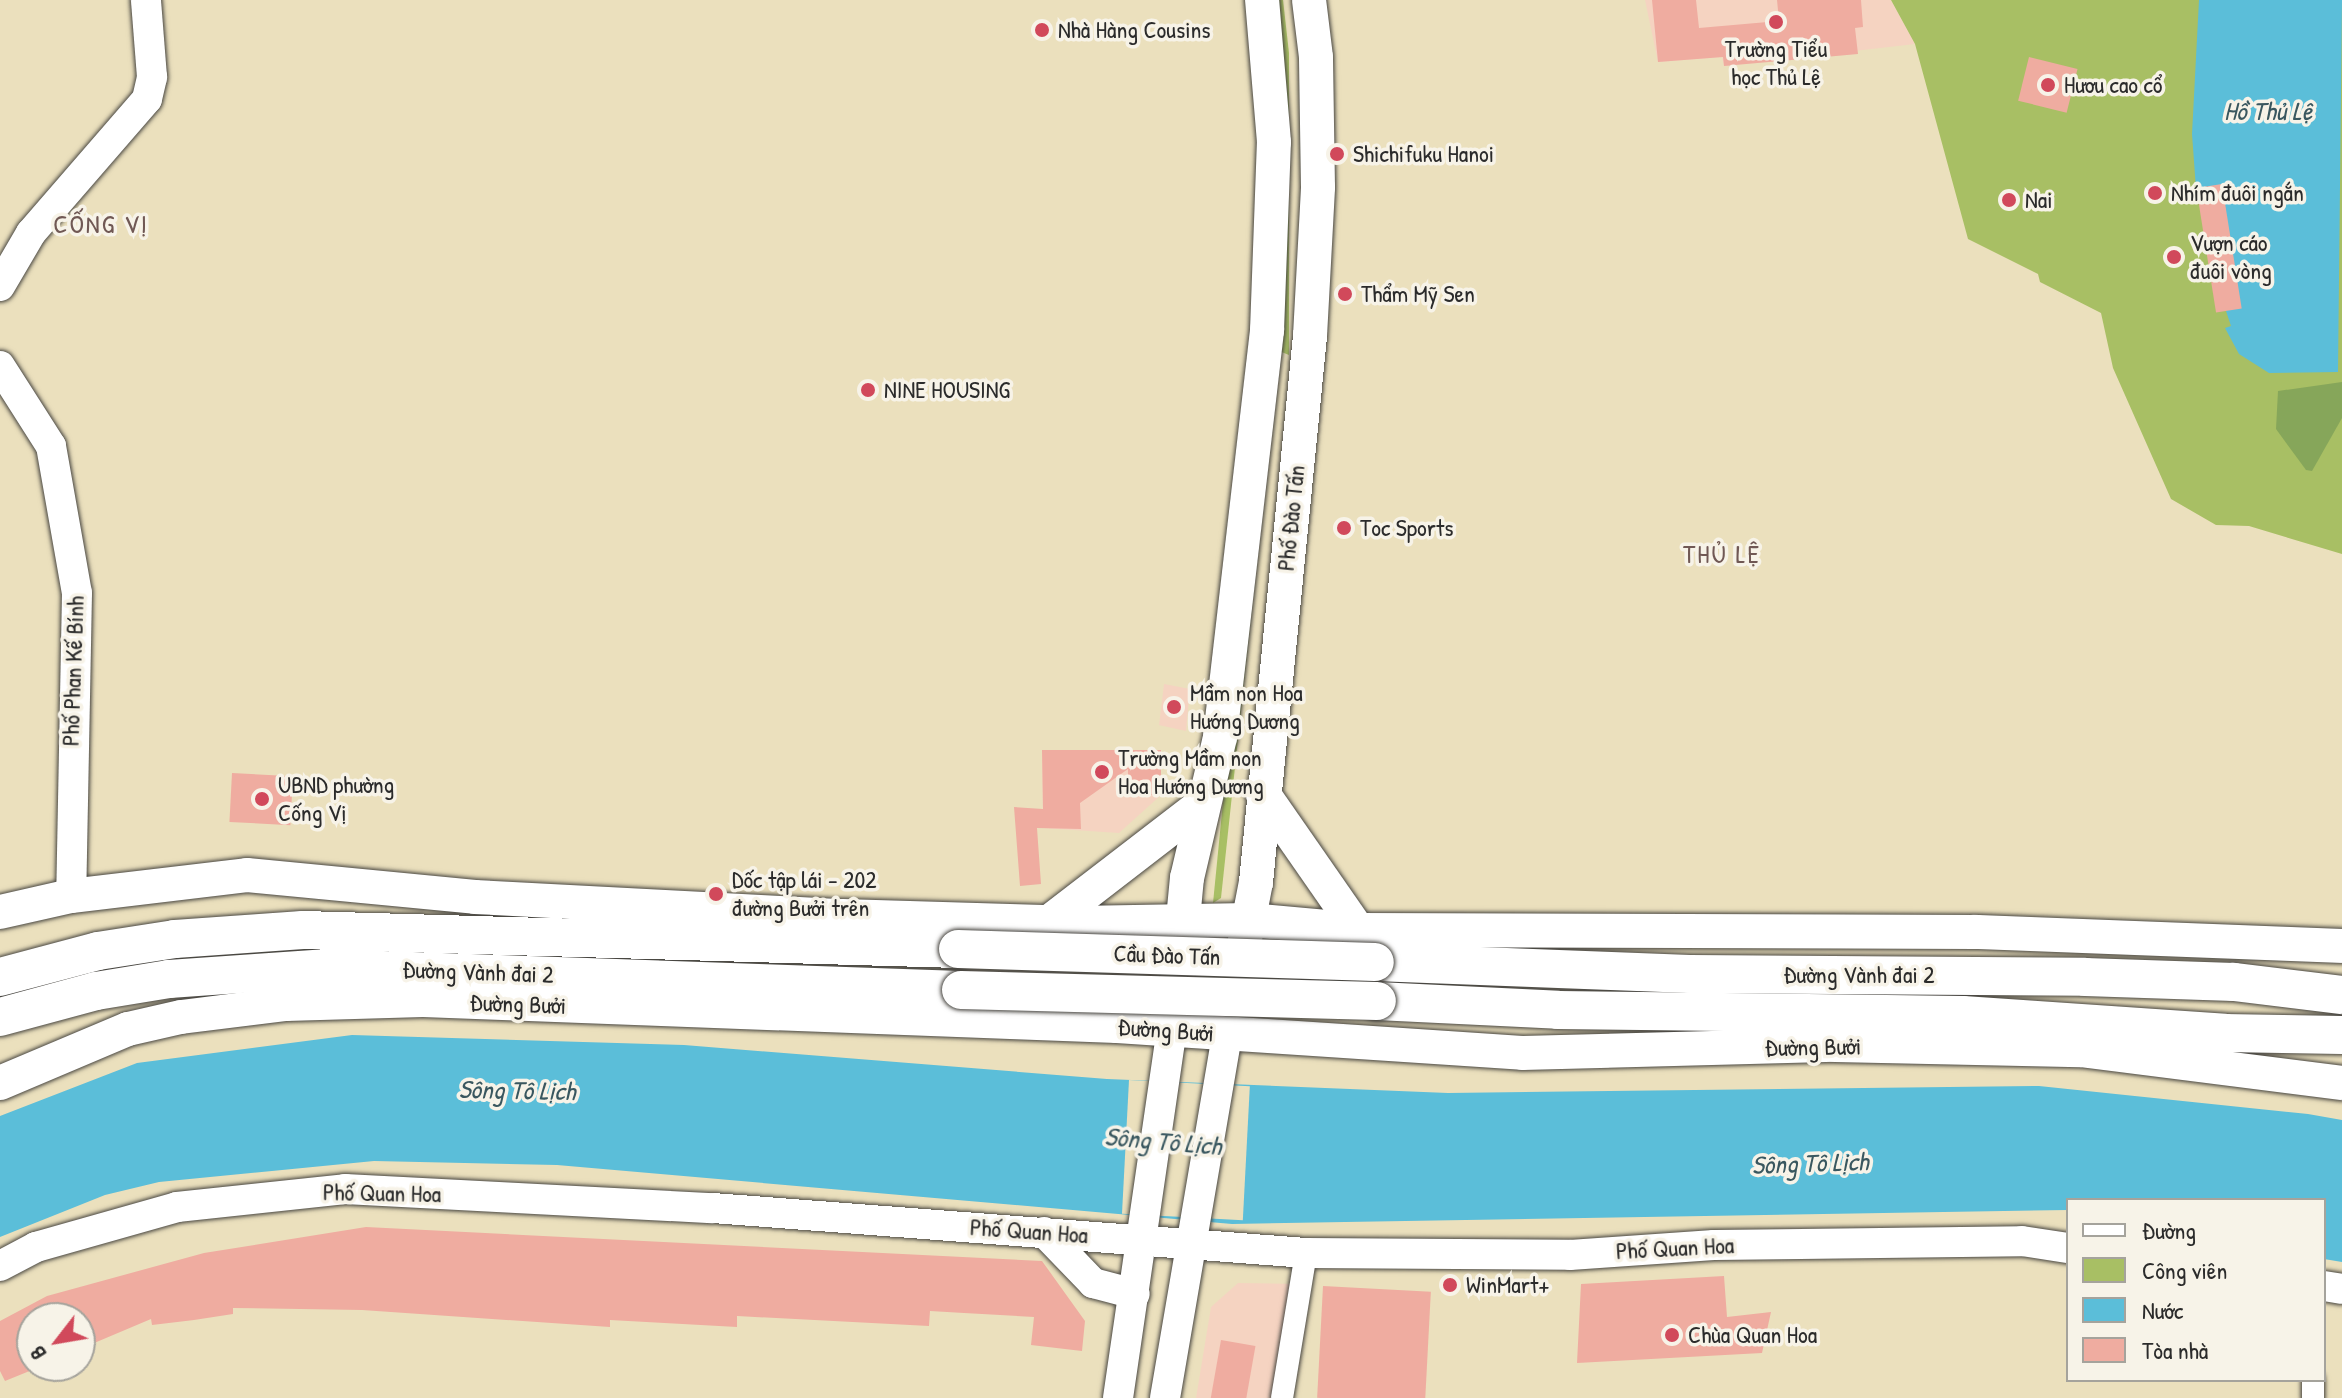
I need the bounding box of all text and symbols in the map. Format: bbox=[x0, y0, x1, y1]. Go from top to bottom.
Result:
marker: Trường Tiểu học Thủ Lệ bbox=[1767, 13, 1785, 31]
place label: Nhà Hàng Cousins bbox=[1058, 16, 1211, 44]
marker: Nhà Hàng Cousins bbox=[1033, 21, 1051, 39]
place label: Trường Tiểu học Thủ Lệ bbox=[1725, 35, 1827, 91]
place label: Hươu cao cổ bbox=[2064, 71, 2163, 99]
marker: Hươu cao cổ bbox=[2039, 76, 2057, 94]
water label: Hồ Thủ Lệ bbox=[2224, 95, 2312, 127]
place label: Shichifuku Hanoi bbox=[1353, 140, 1494, 168]
marker: Shichifuku Hanoi bbox=[1328, 145, 1346, 163]
place label: Nhím đuôi ngắn bbox=[2171, 179, 2304, 207]
marker: Nhím đuôi ngắn bbox=[2146, 184, 2164, 202]
place label: Nai bbox=[2025, 186, 2053, 214]
marker: Nai bbox=[2000, 191, 2018, 209]
district label: CỐNG VỊ bbox=[53, 208, 149, 240]
place label: Vượn cáo đuôi vòng bbox=[2190, 229, 2272, 285]
marker: Vượn cáo đuôi vòng bbox=[2165, 248, 2183, 266]
place label: Thẩm Mỹ Sen bbox=[1361, 280, 1475, 308]
marker: Thẩm Mỹ Sen bbox=[1336, 285, 1354, 303]
place label: NINE HOUSING bbox=[884, 376, 1010, 404]
marker: NINE HOUSING bbox=[859, 381, 877, 399]
street label: Phố Đào Tấn bbox=[1271, 464, 1311, 572]
place label: Toc Sports bbox=[1360, 514, 1453, 542]
marker: Toc Sports bbox=[1335, 519, 1353, 537]
district label: THỦ LỆ bbox=[1683, 538, 1761, 570]
street label: Phố Phan Kế Bính bbox=[56, 595, 90, 747]
place label: Mầm non Hoa Hướng Dương bbox=[1190, 679, 1303, 735]
marker: Mầm non Hoa Hướng Dương bbox=[1165, 698, 1183, 716]
place label: Trường Mầm non Hoa Hướng Dương bbox=[1118, 744, 1264, 800]
marker: Trường Mầm non Hoa Hướng Dương bbox=[1093, 763, 1111, 781]
place label: UBND phường Cống Vị bbox=[278, 771, 394, 827]
marker: UBND phường Cống Vị bbox=[253, 790, 271, 808]
place label: Dốc tập lái - 202 đường Bưởi trên bbox=[732, 866, 876, 922]
marker: Dốc tập lái - 202 đường Bưởi trên bbox=[707, 885, 725, 903]
street label: Cầu Đào Tấn bbox=[1113, 939, 1221, 971]
street label: Đường Vành đai 2 bbox=[402, 955, 554, 989]
street label: Đường Vành đai 2 bbox=[1783, 961, 1935, 989]
street label: Đường Bưởi bbox=[469, 988, 567, 1020]
street label: Đường Bưởi bbox=[1117, 1012, 1215, 1048]
street label: Đường Bưởi bbox=[1765, 1032, 1861, 1062]
water label: Sông Tô Lịch bbox=[458, 1073, 576, 1107]
water label: Sông Tô Lịch bbox=[1103, 1120, 1223, 1162]
water label: Sông Tô Lịch bbox=[1751, 1145, 1869, 1181]
street label: Phố Quan Hoa bbox=[323, 1178, 441, 1208]
legend bbox=[2066, 1198, 2326, 1382]
street label: Phố Quan Hoa bbox=[969, 1213, 1089, 1249]
text: Đường bbox=[2142, 1214, 2196, 1246]
street label: Phố Quan Hoa bbox=[1615, 1231, 1735, 1265]
text: Công viên bbox=[2142, 1254, 2227, 1286]
place label: WinMart+ bbox=[1466, 1271, 1550, 1299]
marker: WinMart+ bbox=[1441, 1276, 1459, 1294]
text: Nước bbox=[2142, 1294, 2183, 1326]
north arrow bbox=[16, 1302, 96, 1382]
place label: Chùa Quan Hoa bbox=[1688, 1321, 1817, 1349]
marker: Chùa Quan Hoa bbox=[1663, 1326, 1681, 1344]
text: Tòa nhà bbox=[2142, 1334, 2208, 1366]
text: B bbox=[21, 1341, 53, 1366]

